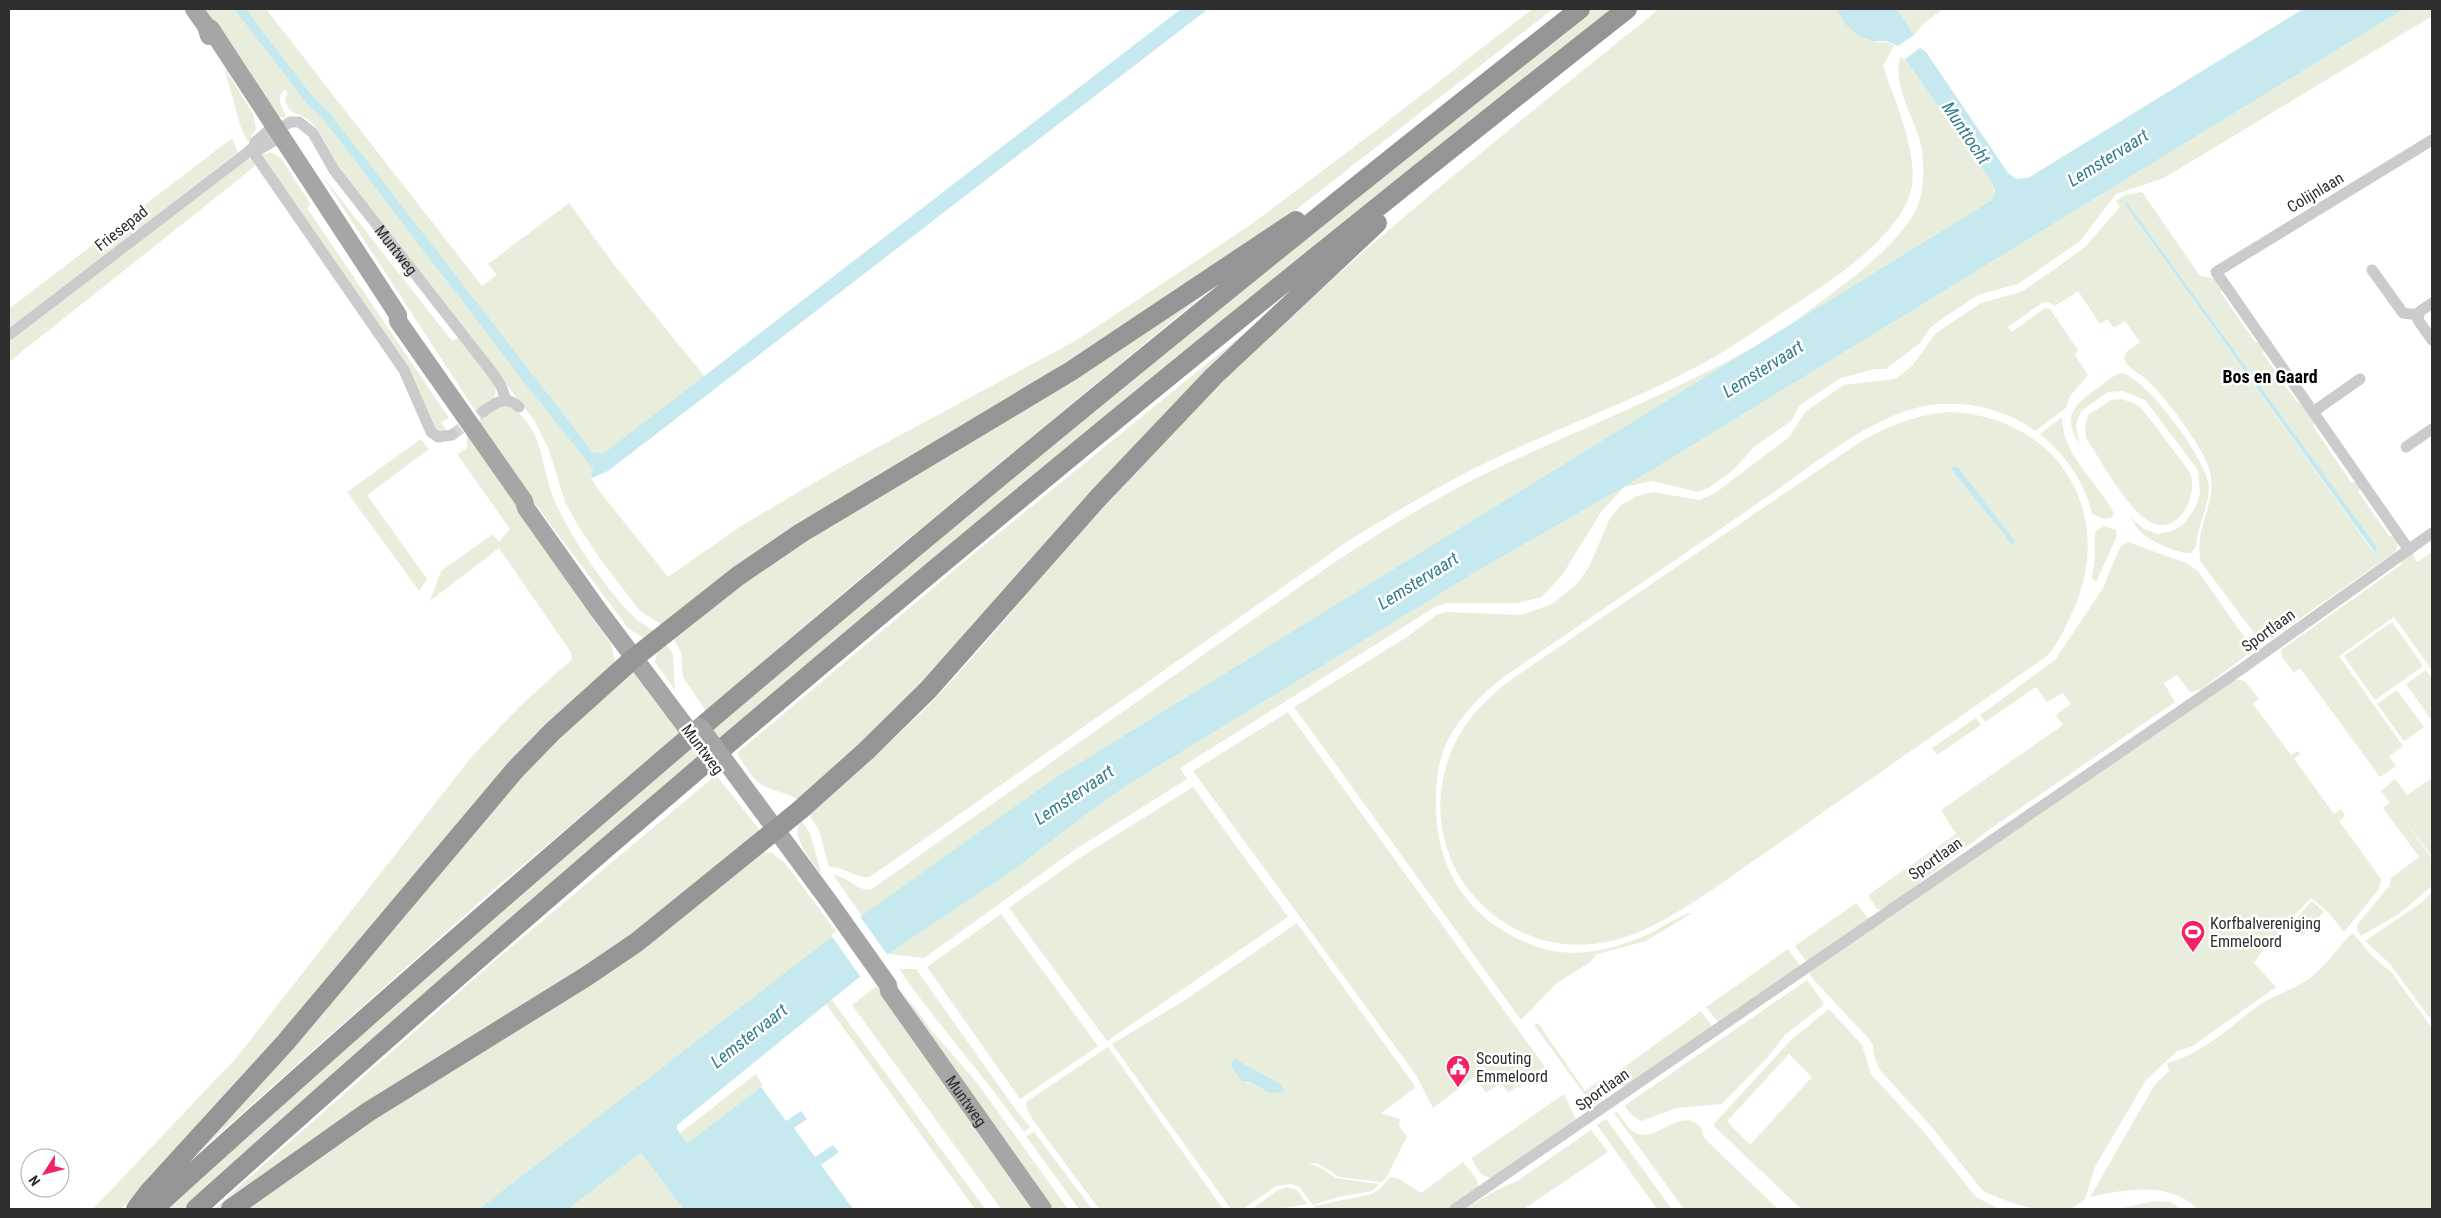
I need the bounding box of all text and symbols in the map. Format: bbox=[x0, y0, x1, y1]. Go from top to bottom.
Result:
water label: Munttocht bbox=[1938, 98, 1995, 169]
water label: Lemstervaart bbox=[2063, 124, 2153, 191]
street label: Colijnlaan bbox=[2284, 168, 2347, 217]
street label: Friesepad bbox=[91, 202, 152, 255]
street label: Muntweg bbox=[371, 222, 421, 279]
water label: Lemstervaart bbox=[1718, 335, 1808, 402]
district label: Bos en Gaard bbox=[2222, 366, 2318, 387]
water label: Lemstervaart bbox=[1373, 547, 1463, 614]
street label: Sportlaan bbox=[2238, 605, 2299, 656]
street label: Muntweg bbox=[678, 720, 728, 778]
water label: Lemstervaart bbox=[1030, 760, 1118, 829]
street label: Sportlaan bbox=[1905, 833, 1966, 884]
place label: Korfbalvereniging Emmeloord bbox=[2210, 914, 2321, 951]
sports icon: Korfbalvereniging Emmeloord bbox=[2180, 919, 2206, 953]
water label: Lemstervaart bbox=[706, 999, 792, 1072]
place label: Scouting Emmeloord bbox=[1476, 1049, 1548, 1086]
public building icon: Scouting Emmeloord bbox=[1445, 1054, 1471, 1088]
street label: Sportlaan bbox=[1572, 1064, 1633, 1115]
street label: Muntweg bbox=[942, 1072, 991, 1130]
north arrow bbox=[20, 1148, 70, 1198]
text: N bbox=[25, 1172, 43, 1189]

